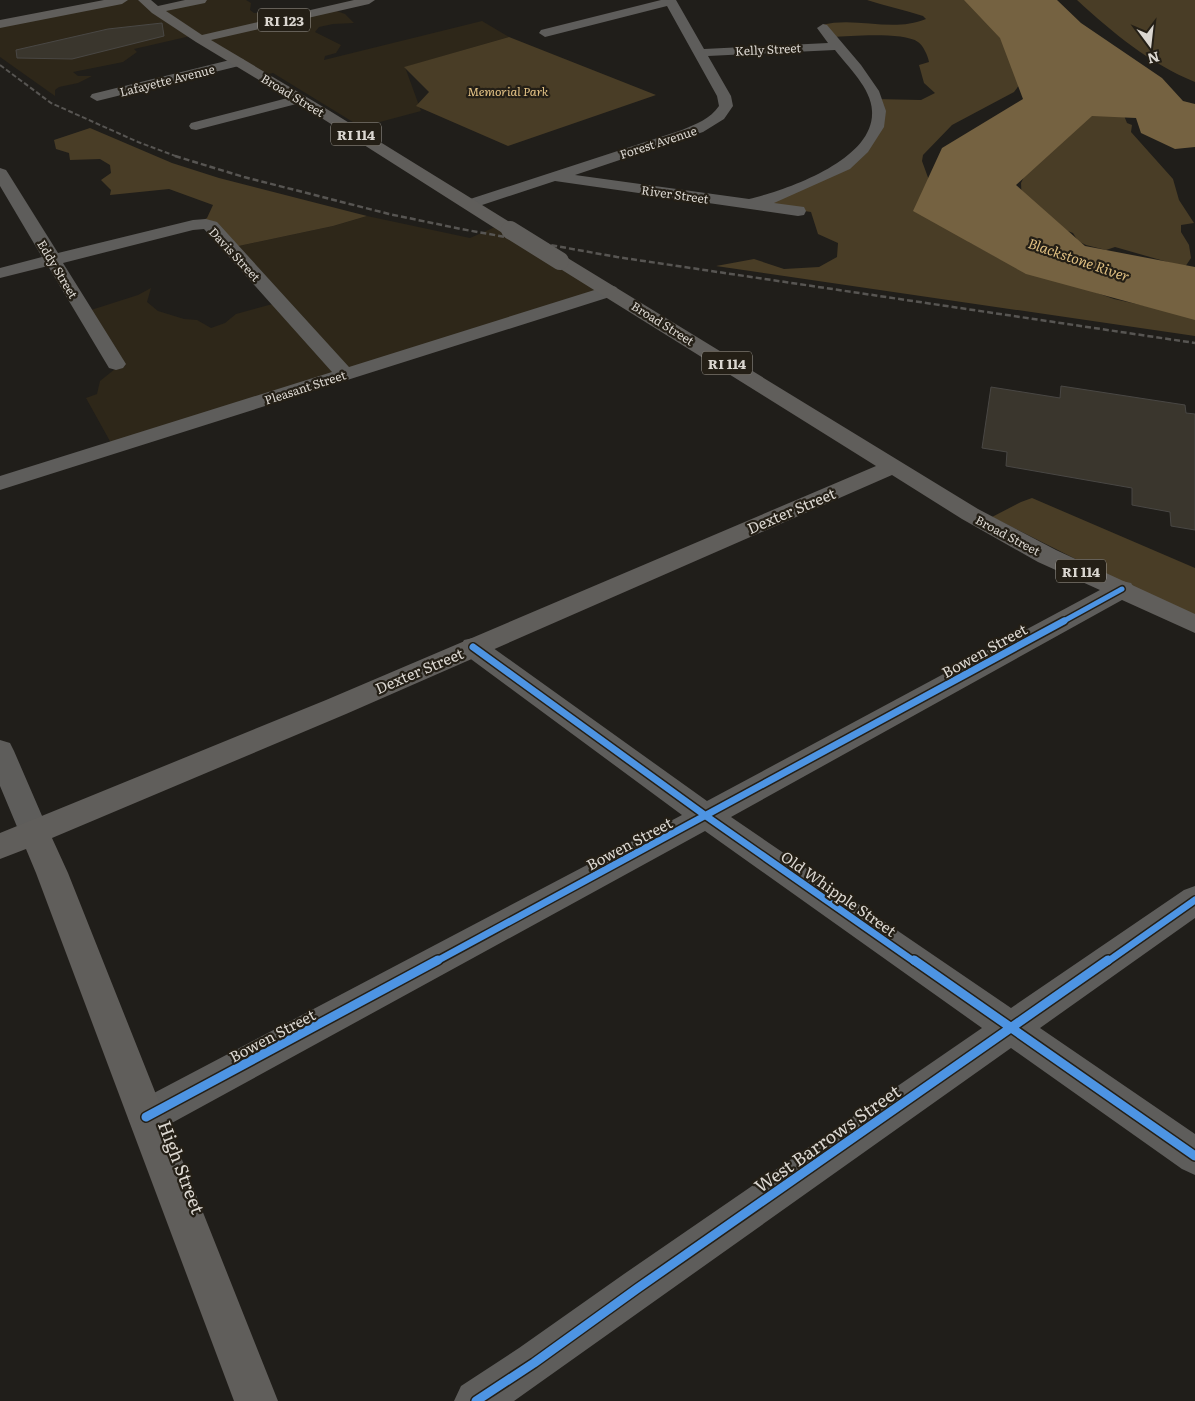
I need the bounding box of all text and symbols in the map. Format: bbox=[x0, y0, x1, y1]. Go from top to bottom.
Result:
road number: RI 123 bbox=[258, 8, 310, 32]
north arrow bbox=[1125, 20, 1175, 70]
street label: Kelly Street bbox=[734, 38, 802, 60]
text: N bbox=[1145, 47, 1162, 70]
street label: Lafayette Avenue bbox=[118, 59, 216, 101]
street label: Broad Street bbox=[258, 69, 328, 121]
park label: Memorial Park bbox=[468, 82, 549, 100]
street label: Forest Avenue bbox=[617, 121, 699, 163]
road number: RI 114 bbox=[331, 122, 381, 146]
street label: River Street bbox=[640, 180, 710, 208]
street label: Davis Street bbox=[205, 223, 265, 285]
water label: Blackstone River bbox=[1026, 232, 1133, 286]
street label: Eddy Street bbox=[33, 236, 83, 302]
street label: Broad Street bbox=[628, 297, 698, 350]
road number: RI 114 bbox=[702, 352, 752, 374]
street label: Pleasant Street bbox=[262, 365, 348, 409]
street label: Dexter Street bbox=[743, 481, 839, 539]
street label: Broad Street bbox=[972, 510, 1044, 560]
road number: RI 114 bbox=[1056, 560, 1106, 582]
street label: Bowen Street bbox=[937, 617, 1031, 683]
street label: Dexter Street bbox=[371, 641, 467, 699]
street label: Bowen Street bbox=[582, 811, 676, 875]
street label: Old Whipple Street bbox=[777, 844, 901, 942]
street label: Bowen Street bbox=[225, 1003, 319, 1067]
street label: West Barrows Street bbox=[748, 1077, 906, 1199]
street label: High Street bbox=[152, 1116, 212, 1218]

